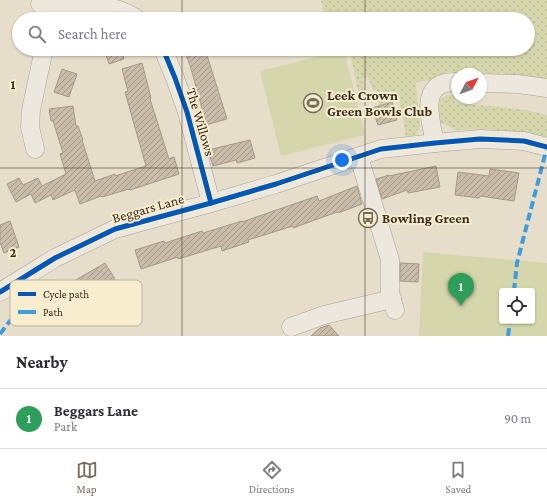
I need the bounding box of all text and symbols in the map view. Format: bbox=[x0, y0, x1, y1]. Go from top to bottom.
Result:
search box bbox=[12, 12, 535, 56]
icon: search bbox=[26, 23, 48, 45]
text: Search here bbox=[58, 26, 127, 42]
north arrow bbox=[451, 68, 487, 104]
text: 1 bbox=[11, 77, 16, 92]
street label: The Willows bbox=[184, 86, 218, 158]
place label: Leek Crown Green Bowls Club bbox=[327, 87, 433, 119]
sports icon: Leek Crown Green Bowls Club bbox=[302, 92, 324, 114]
your location bbox=[332, 150, 352, 170]
street label: Beggars Lane bbox=[110, 190, 186, 226]
bus stop icon: Bowling Green bbox=[357, 207, 379, 229]
place label: Bowling Green bbox=[382, 210, 470, 226]
text: 2 bbox=[10, 245, 17, 260]
pin: 1 bbox=[448, 273, 474, 306]
legend bbox=[10, 280, 142, 326]
text: Cycle path bbox=[43, 288, 89, 301]
map controls bbox=[499, 288, 535, 324]
button: locate bbox=[499, 288, 535, 324]
text: Path bbox=[43, 306, 63, 318]
text: Nearby bbox=[16, 353, 68, 372]
text: Beggars Lane bbox=[54, 403, 138, 419]
text: 1 bbox=[27, 411, 31, 426]
text: 90 m bbox=[504, 411, 531, 426]
text: Park bbox=[54, 419, 77, 434]
tab: Map bbox=[76, 459, 98, 495]
tab: Directions bbox=[249, 459, 294, 495]
tab: Saved bbox=[446, 459, 471, 495]

